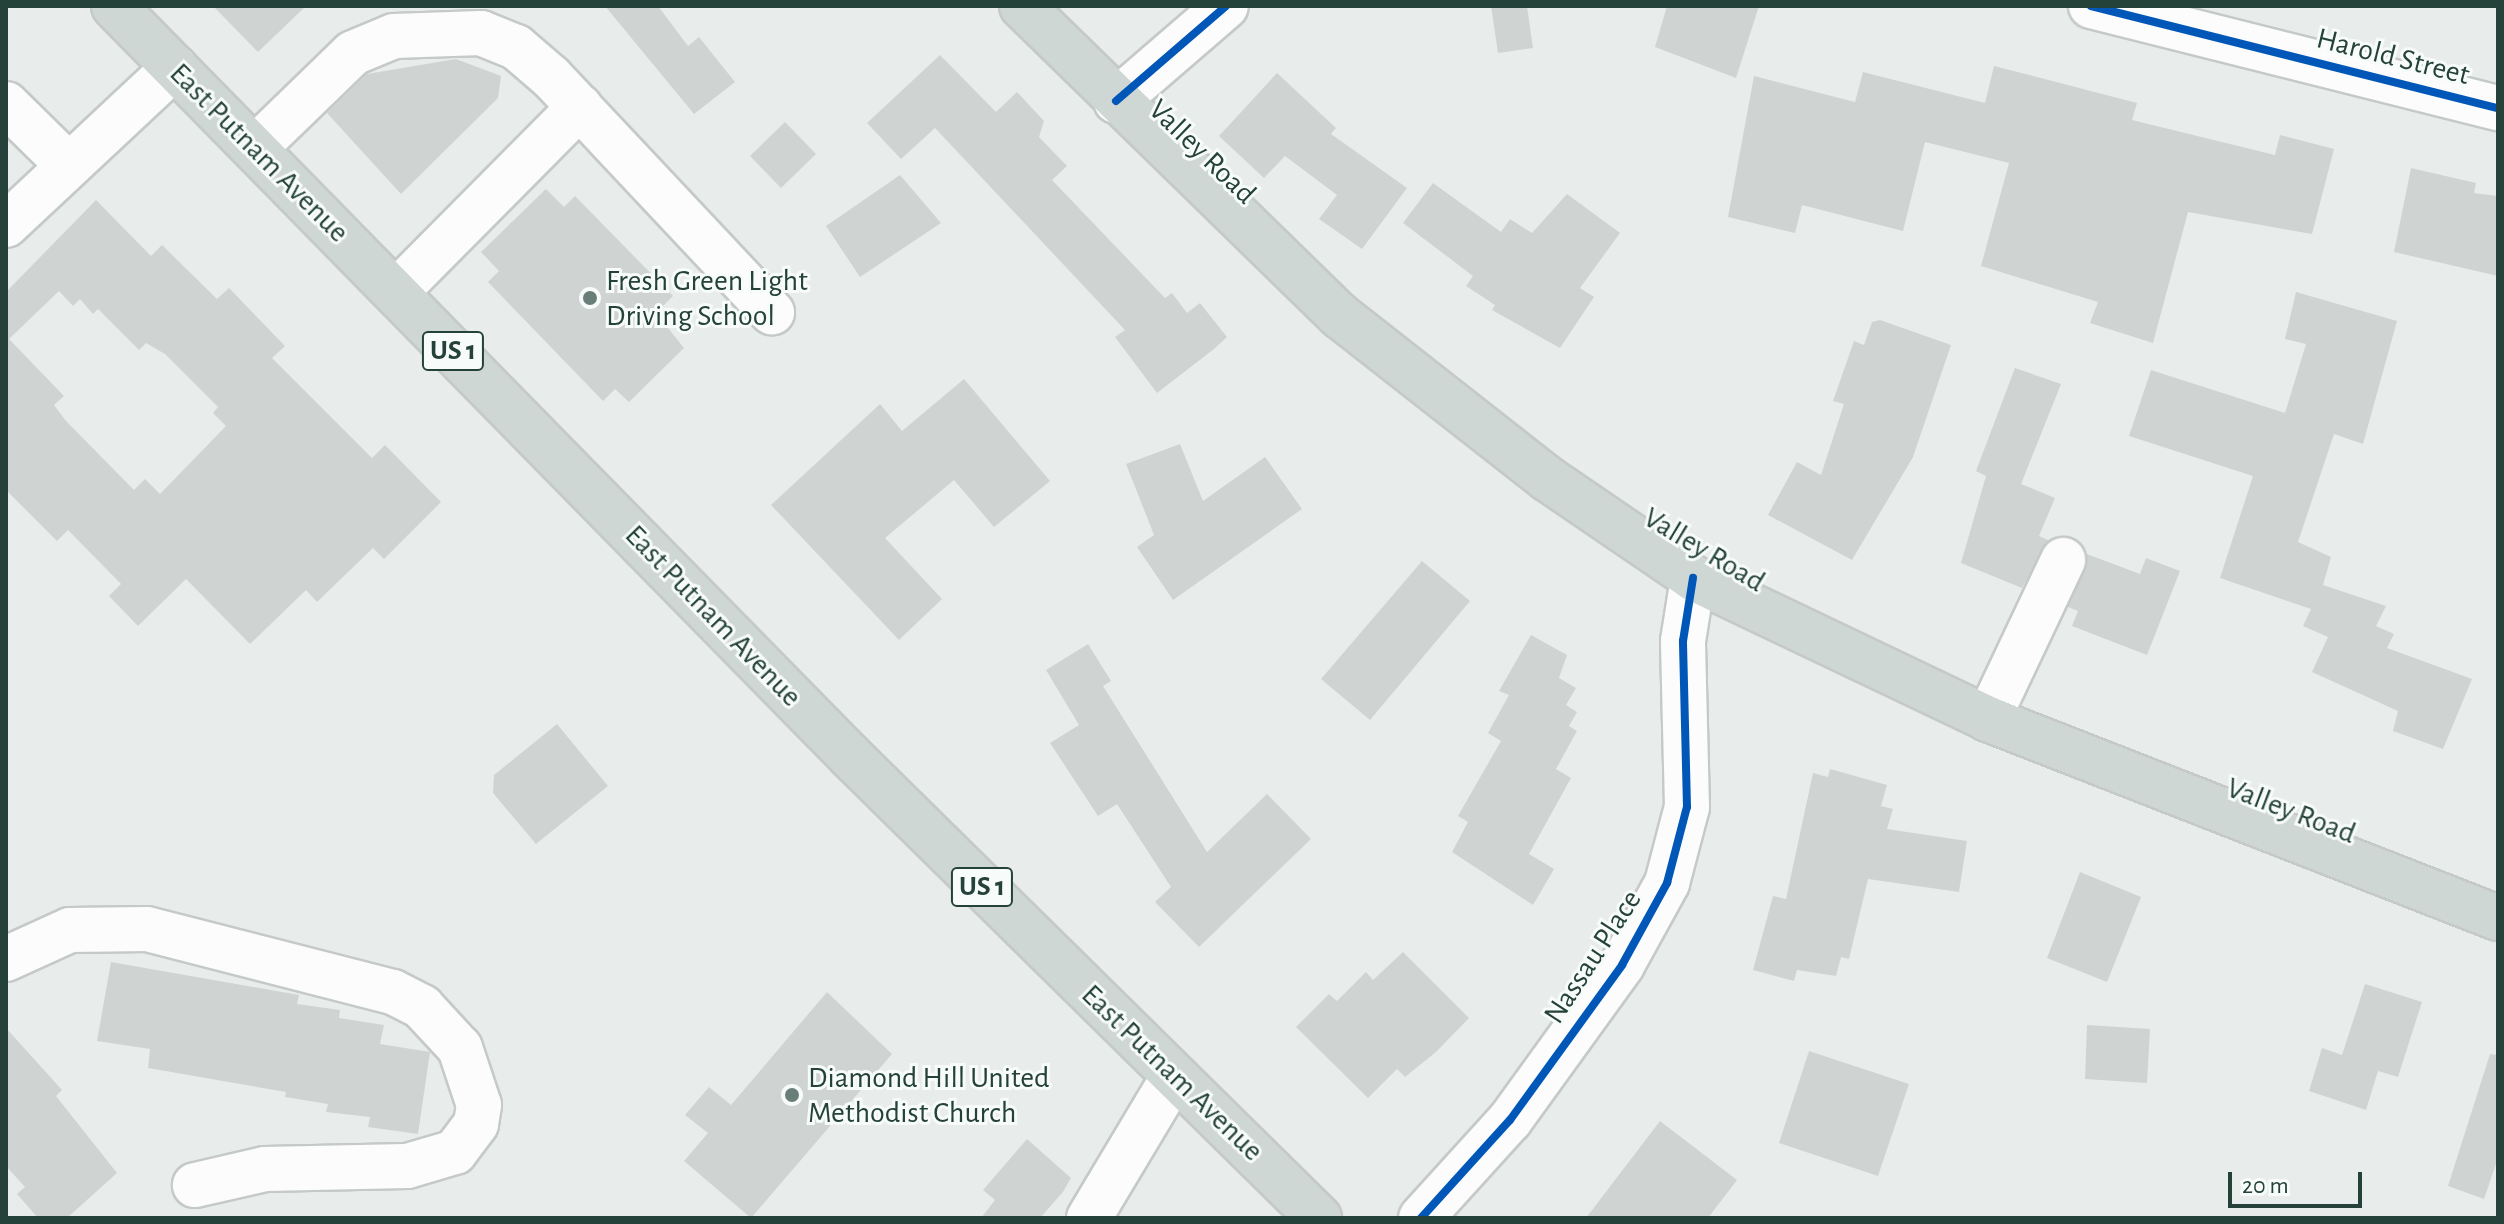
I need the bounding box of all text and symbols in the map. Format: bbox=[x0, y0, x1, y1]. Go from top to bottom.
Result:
street label: Harold Street bbox=[2313, 21, 2473, 93]
street label: East Putnam Avenue bbox=[162, 56, 356, 250]
street label: Valley Road bbox=[1141, 92, 1263, 212]
place label: Fresh Green Light Driving School bbox=[606, 263, 808, 334]
marker: Fresh Green Light Driving School bbox=[581, 289, 599, 307]
road number: US 1 bbox=[421, 327, 485, 375]
street label: Valley Road bbox=[1637, 500, 1771, 600]
street label: East Putnam Avenue bbox=[617, 518, 809, 714]
street label: Valley Road bbox=[2221, 770, 2361, 852]
road number: US 1 bbox=[950, 863, 1014, 911]
street label: Nassau Place bbox=[1536, 883, 1650, 1031]
street label: East Putnam Avenue bbox=[1074, 977, 1270, 1169]
place label: Diamond Hill United Methodist Church bbox=[808, 1060, 1050, 1130]
marker: Diamond Hill United Methodist Church bbox=[783, 1086, 801, 1104]
scale bar bbox=[2232, 1156, 2366, 1206]
text: 20 m bbox=[2242, 1174, 2289, 1198]

